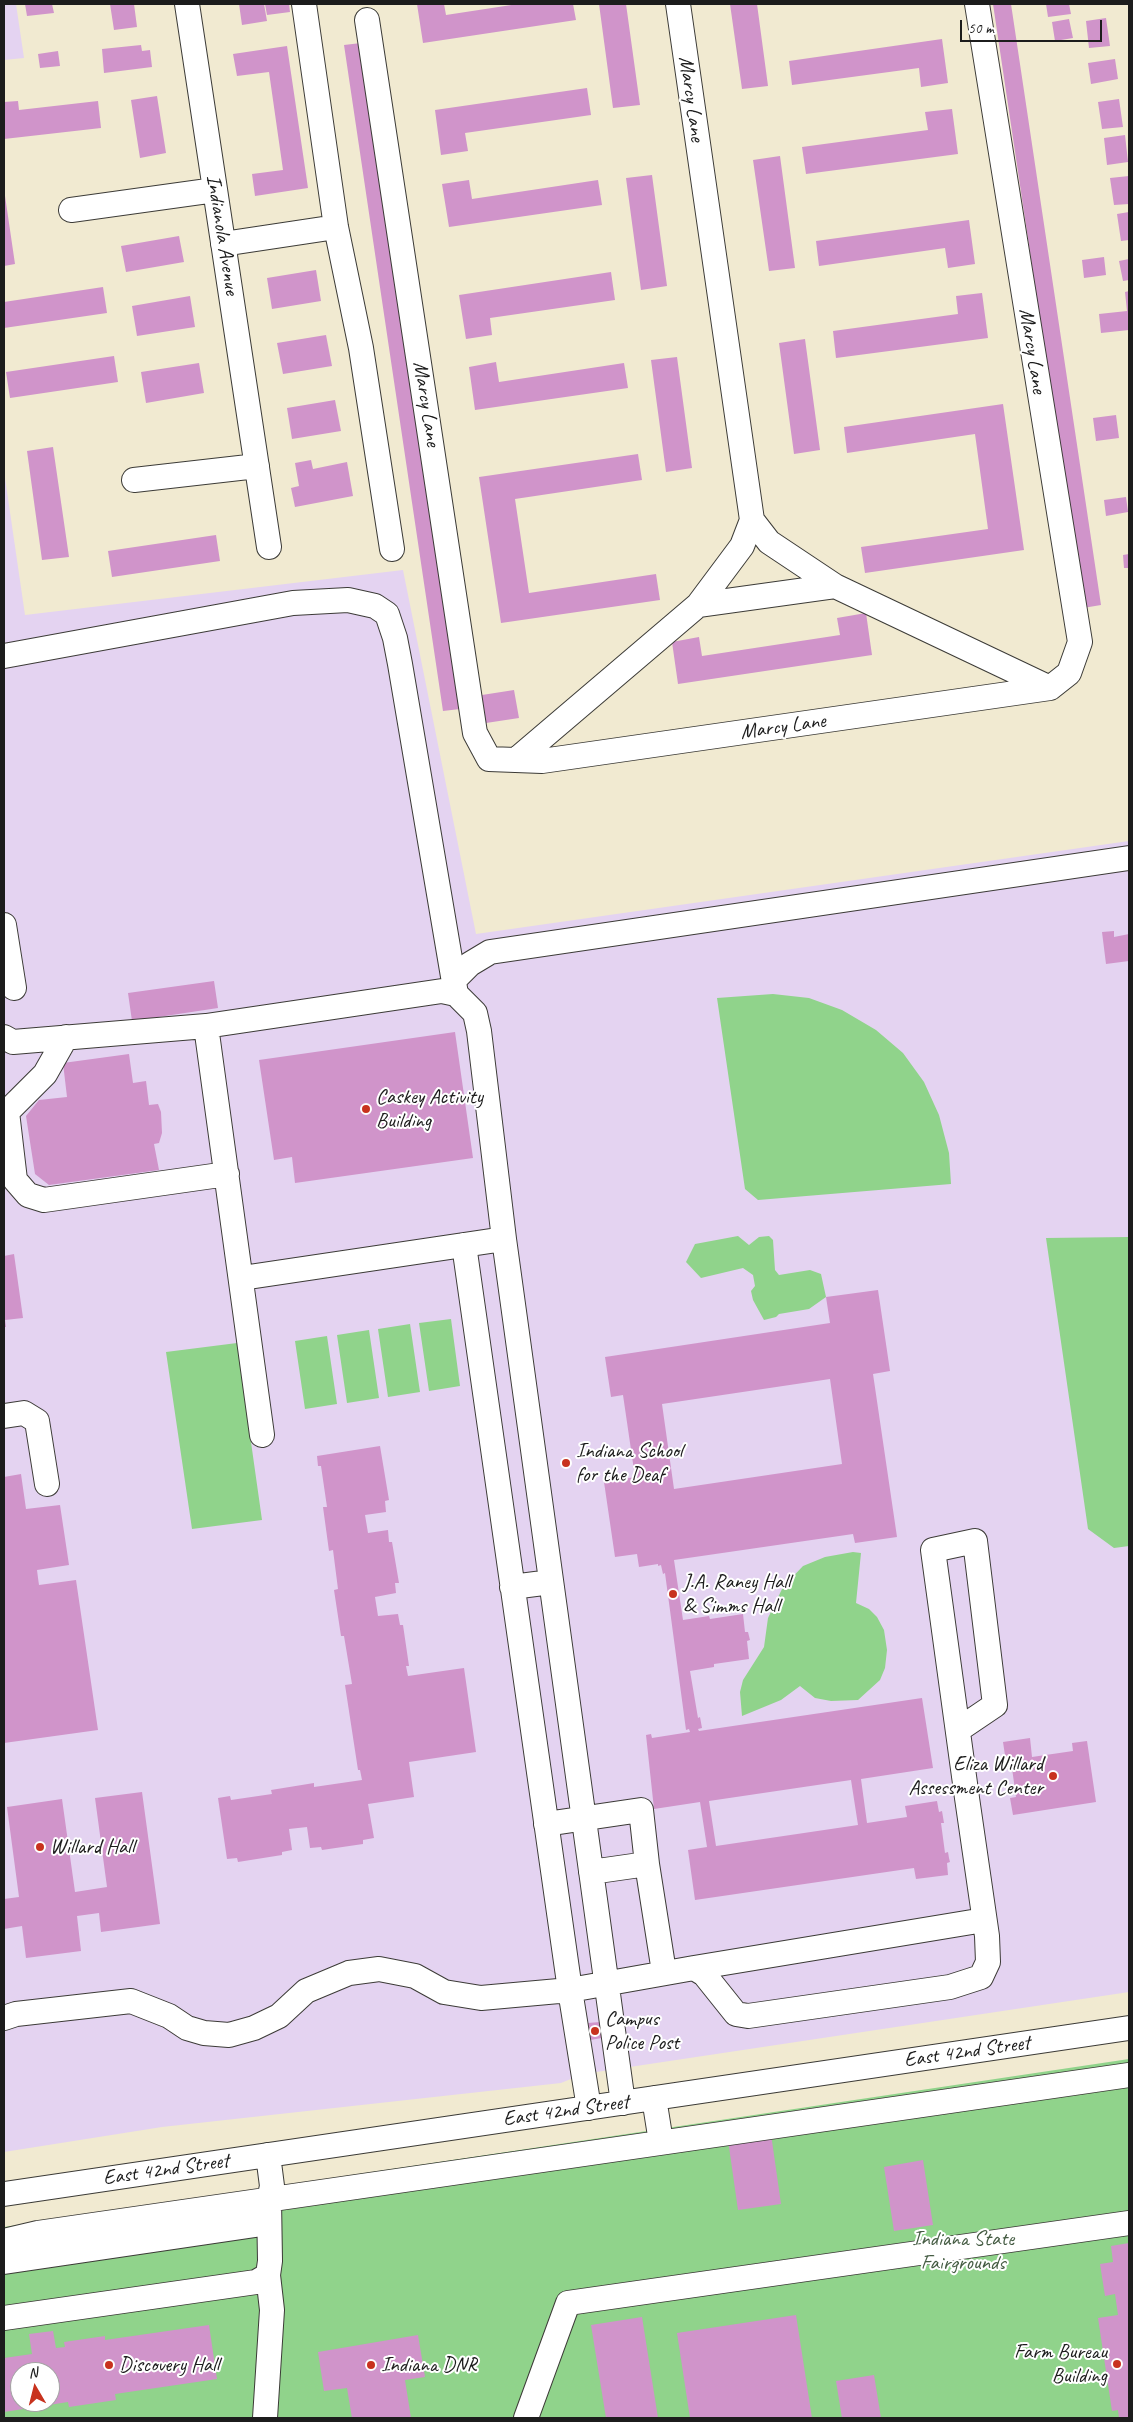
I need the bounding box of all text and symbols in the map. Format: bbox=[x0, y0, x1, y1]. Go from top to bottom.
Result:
scale bar bbox=[963, 10, 1106, 42]
text: 50 m bbox=[968, 19, 994, 38]
street label: Marcy Lane bbox=[673, 55, 709, 143]
street label: Indianola Avenue bbox=[200, 173, 244, 297]
street label: Marcy Lane bbox=[1013, 307, 1051, 395]
street label: Marcy Lane bbox=[407, 360, 445, 448]
street label: Marcy Lane bbox=[739, 709, 827, 745]
place label: Caskey Activity Building bbox=[376, 1084, 483, 1134]
marker: Caskey Activity Building bbox=[360, 1103, 372, 1115]
place label: Indiana School for the Deaf bbox=[576, 1438, 683, 1488]
marker: Indiana School for the Deaf bbox=[560, 1457, 572, 1469]
place label: J.A. Raney Hall & Simms Hall bbox=[683, 1569, 790, 1619]
marker: J.A. Raney Hall & Simms Hall bbox=[667, 1588, 679, 1600]
place label: Eliza Willard Assessment Center bbox=[909, 1751, 1043, 1801]
marker: Eliza Willard Assessment Center bbox=[1047, 1770, 1059, 1782]
place label: Willard Hall bbox=[50, 1834, 134, 1860]
marker: Willard Hall bbox=[34, 1841, 46, 1853]
place label: Campus Police Post bbox=[605, 2006, 679, 2056]
marker: Campus Police Post bbox=[589, 2025, 601, 2037]
street label: East 42nd Street bbox=[902, 2031, 1032, 2073]
street label: East 42nd Street bbox=[501, 2090, 631, 2132]
street label: East 42nd Street bbox=[101, 2149, 231, 2191]
park label: Indiana State Fairgrounds bbox=[912, 2226, 1014, 2276]
place label: Farm Bureau Building bbox=[1014, 2339, 1107, 2389]
place label: Discovery Hall bbox=[119, 2352, 219, 2378]
place label: Indiana DNR bbox=[381, 2352, 477, 2378]
marker: Farm Bureau Building bbox=[1111, 2358, 1123, 2370]
marker: Discovery Hall bbox=[103, 2359, 115, 2371]
marker: Indiana DNR bbox=[365, 2359, 377, 2371]
north arrow bbox=[10, 2362, 60, 2412]
text: N bbox=[27, 2364, 38, 2382]

